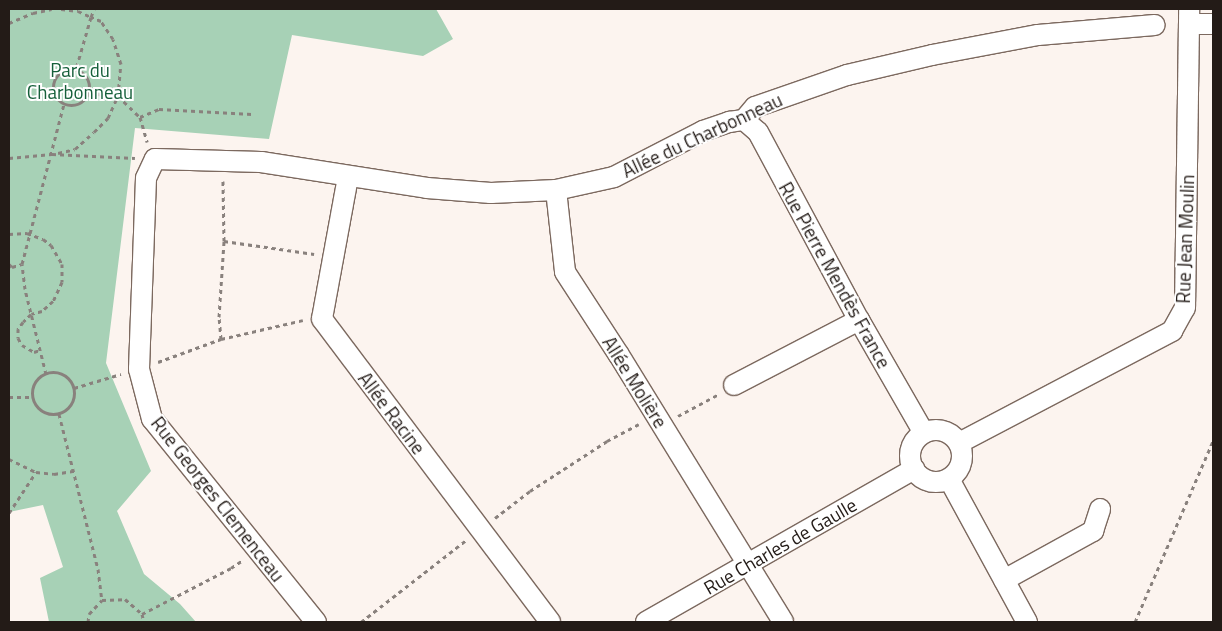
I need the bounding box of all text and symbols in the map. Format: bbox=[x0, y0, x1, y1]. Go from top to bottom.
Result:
park label: Parc du Charbonneau bbox=[27, 59, 133, 103]
street label: Allée du Charbonneau bbox=[618, 88, 786, 182]
street label: Rue Jean Moulin bbox=[1171, 174, 1199, 304]
street label: Rue Pierre Mendès France bbox=[774, 178, 896, 372]
street label: Allée Molière bbox=[598, 332, 672, 432]
street label: Allée Racine bbox=[354, 367, 430, 459]
street label: Rue Georges Clemenceau bbox=[147, 412, 289, 586]
street label: Rue Charles de Gaulle bbox=[700, 493, 860, 599]

